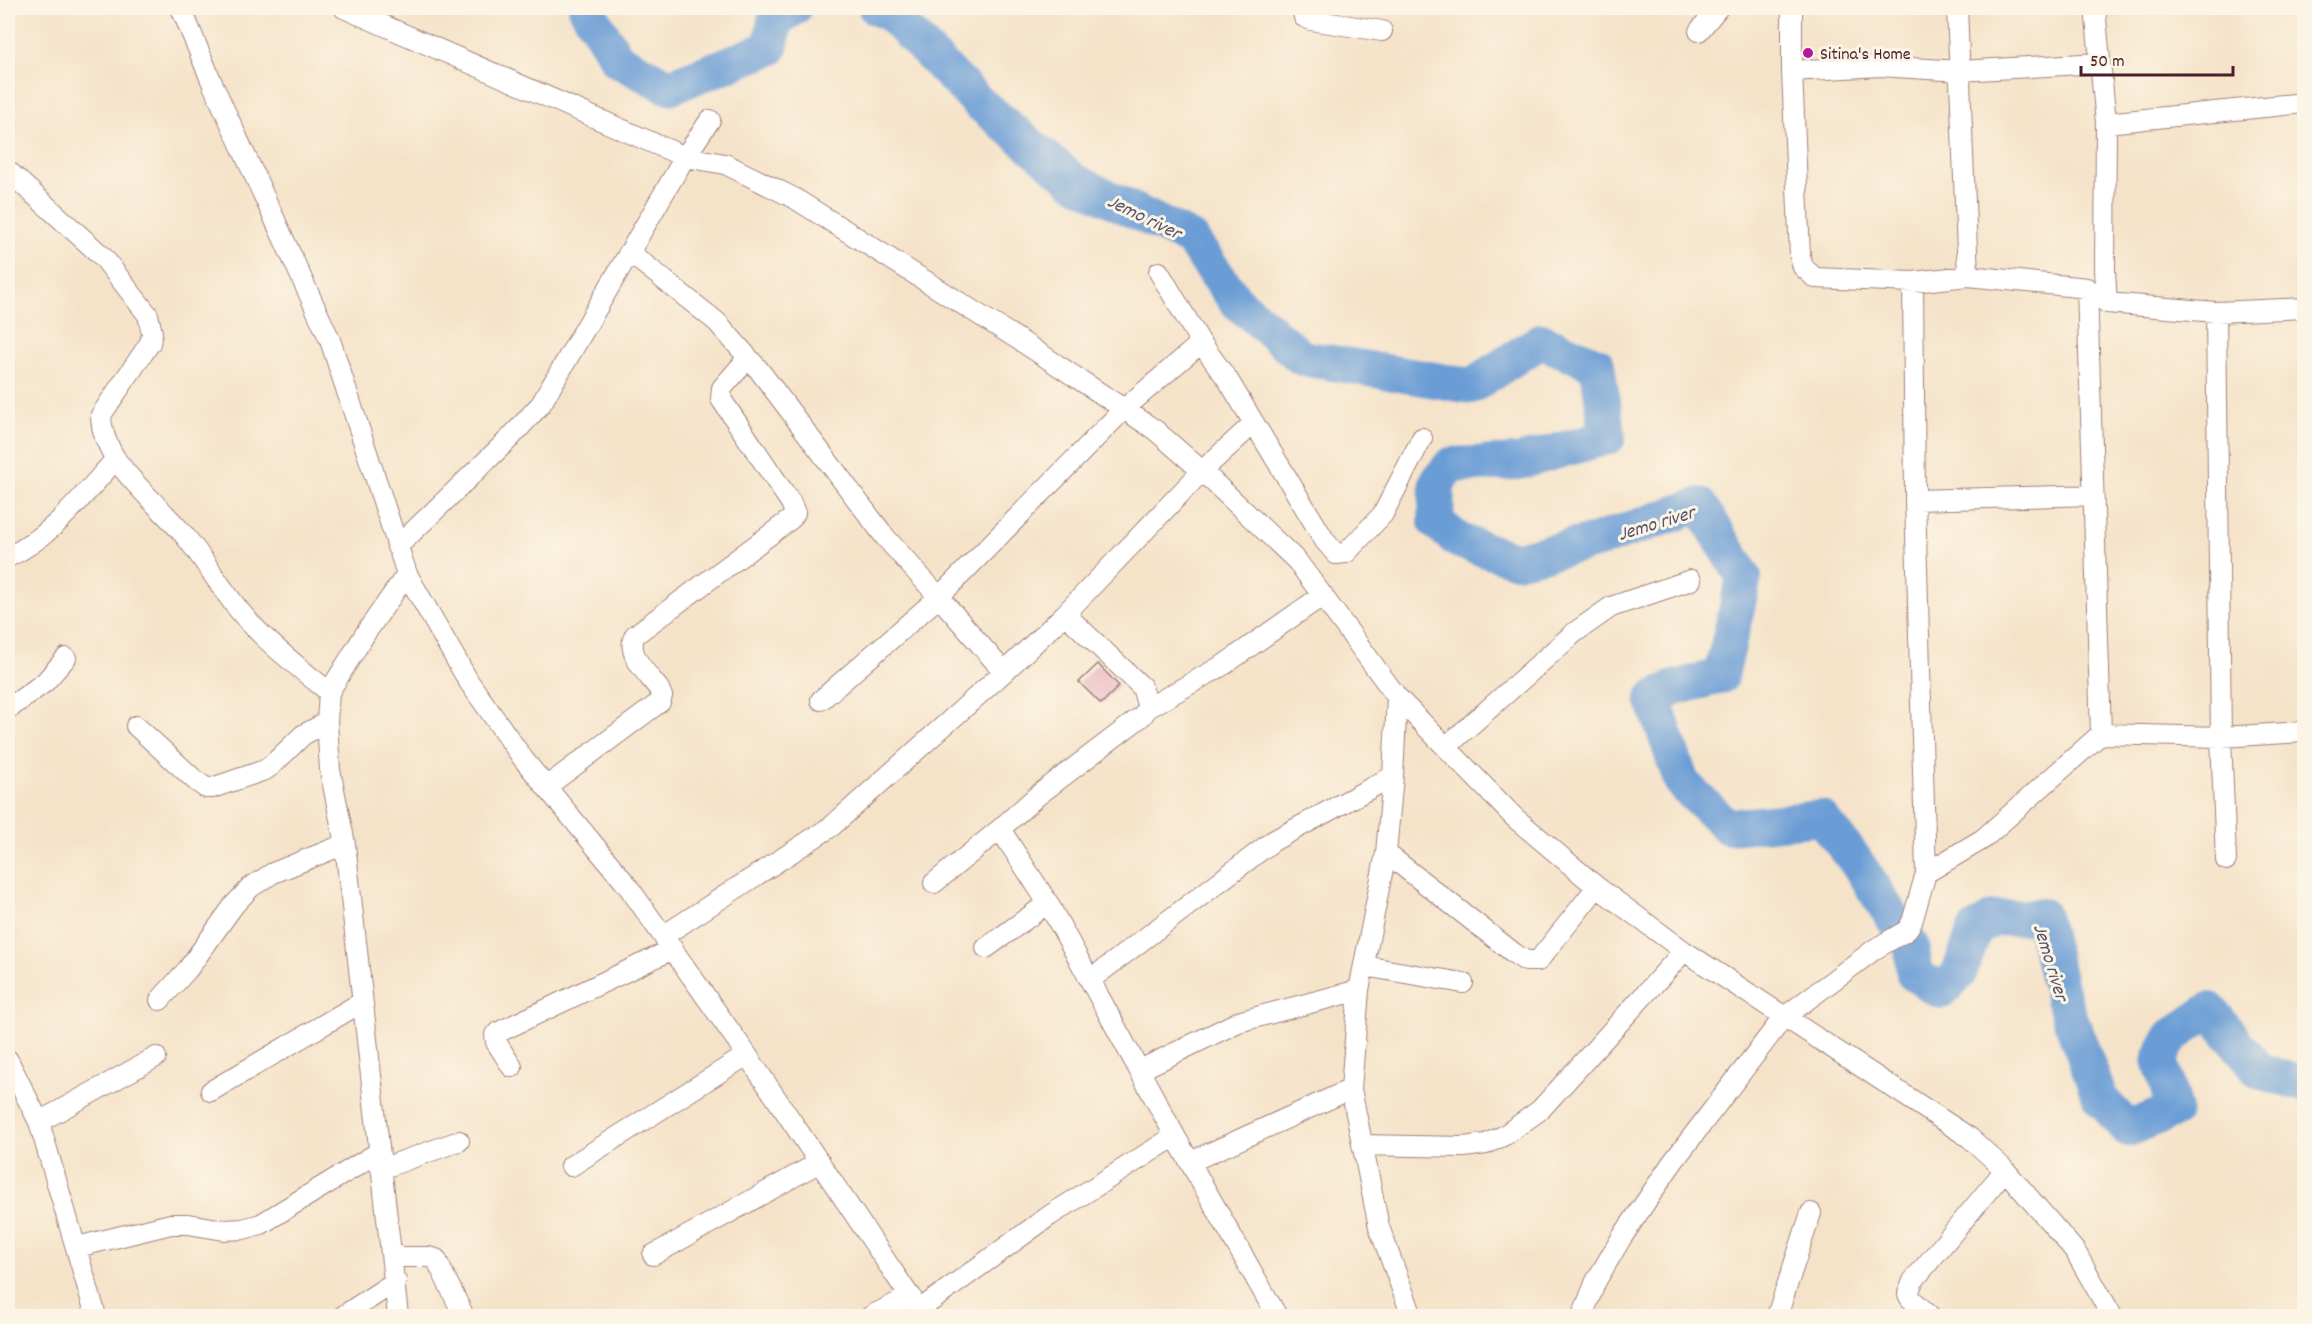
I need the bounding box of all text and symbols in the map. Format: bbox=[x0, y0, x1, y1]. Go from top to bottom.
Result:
scale bar bbox=[2081, 39, 2232, 77]
place label: Sitina's Home bbox=[1820, 43, 1911, 68]
marker: Sitina's Home bbox=[1801, 46, 1815, 60]
text: 50 m bbox=[2090, 50, 2125, 75]
water label: Jemo river bbox=[1102, 189, 1188, 250]
water label: Jemo river bbox=[1615, 499, 1701, 550]
water label: Jemo river bbox=[2024, 921, 2075, 1007]

